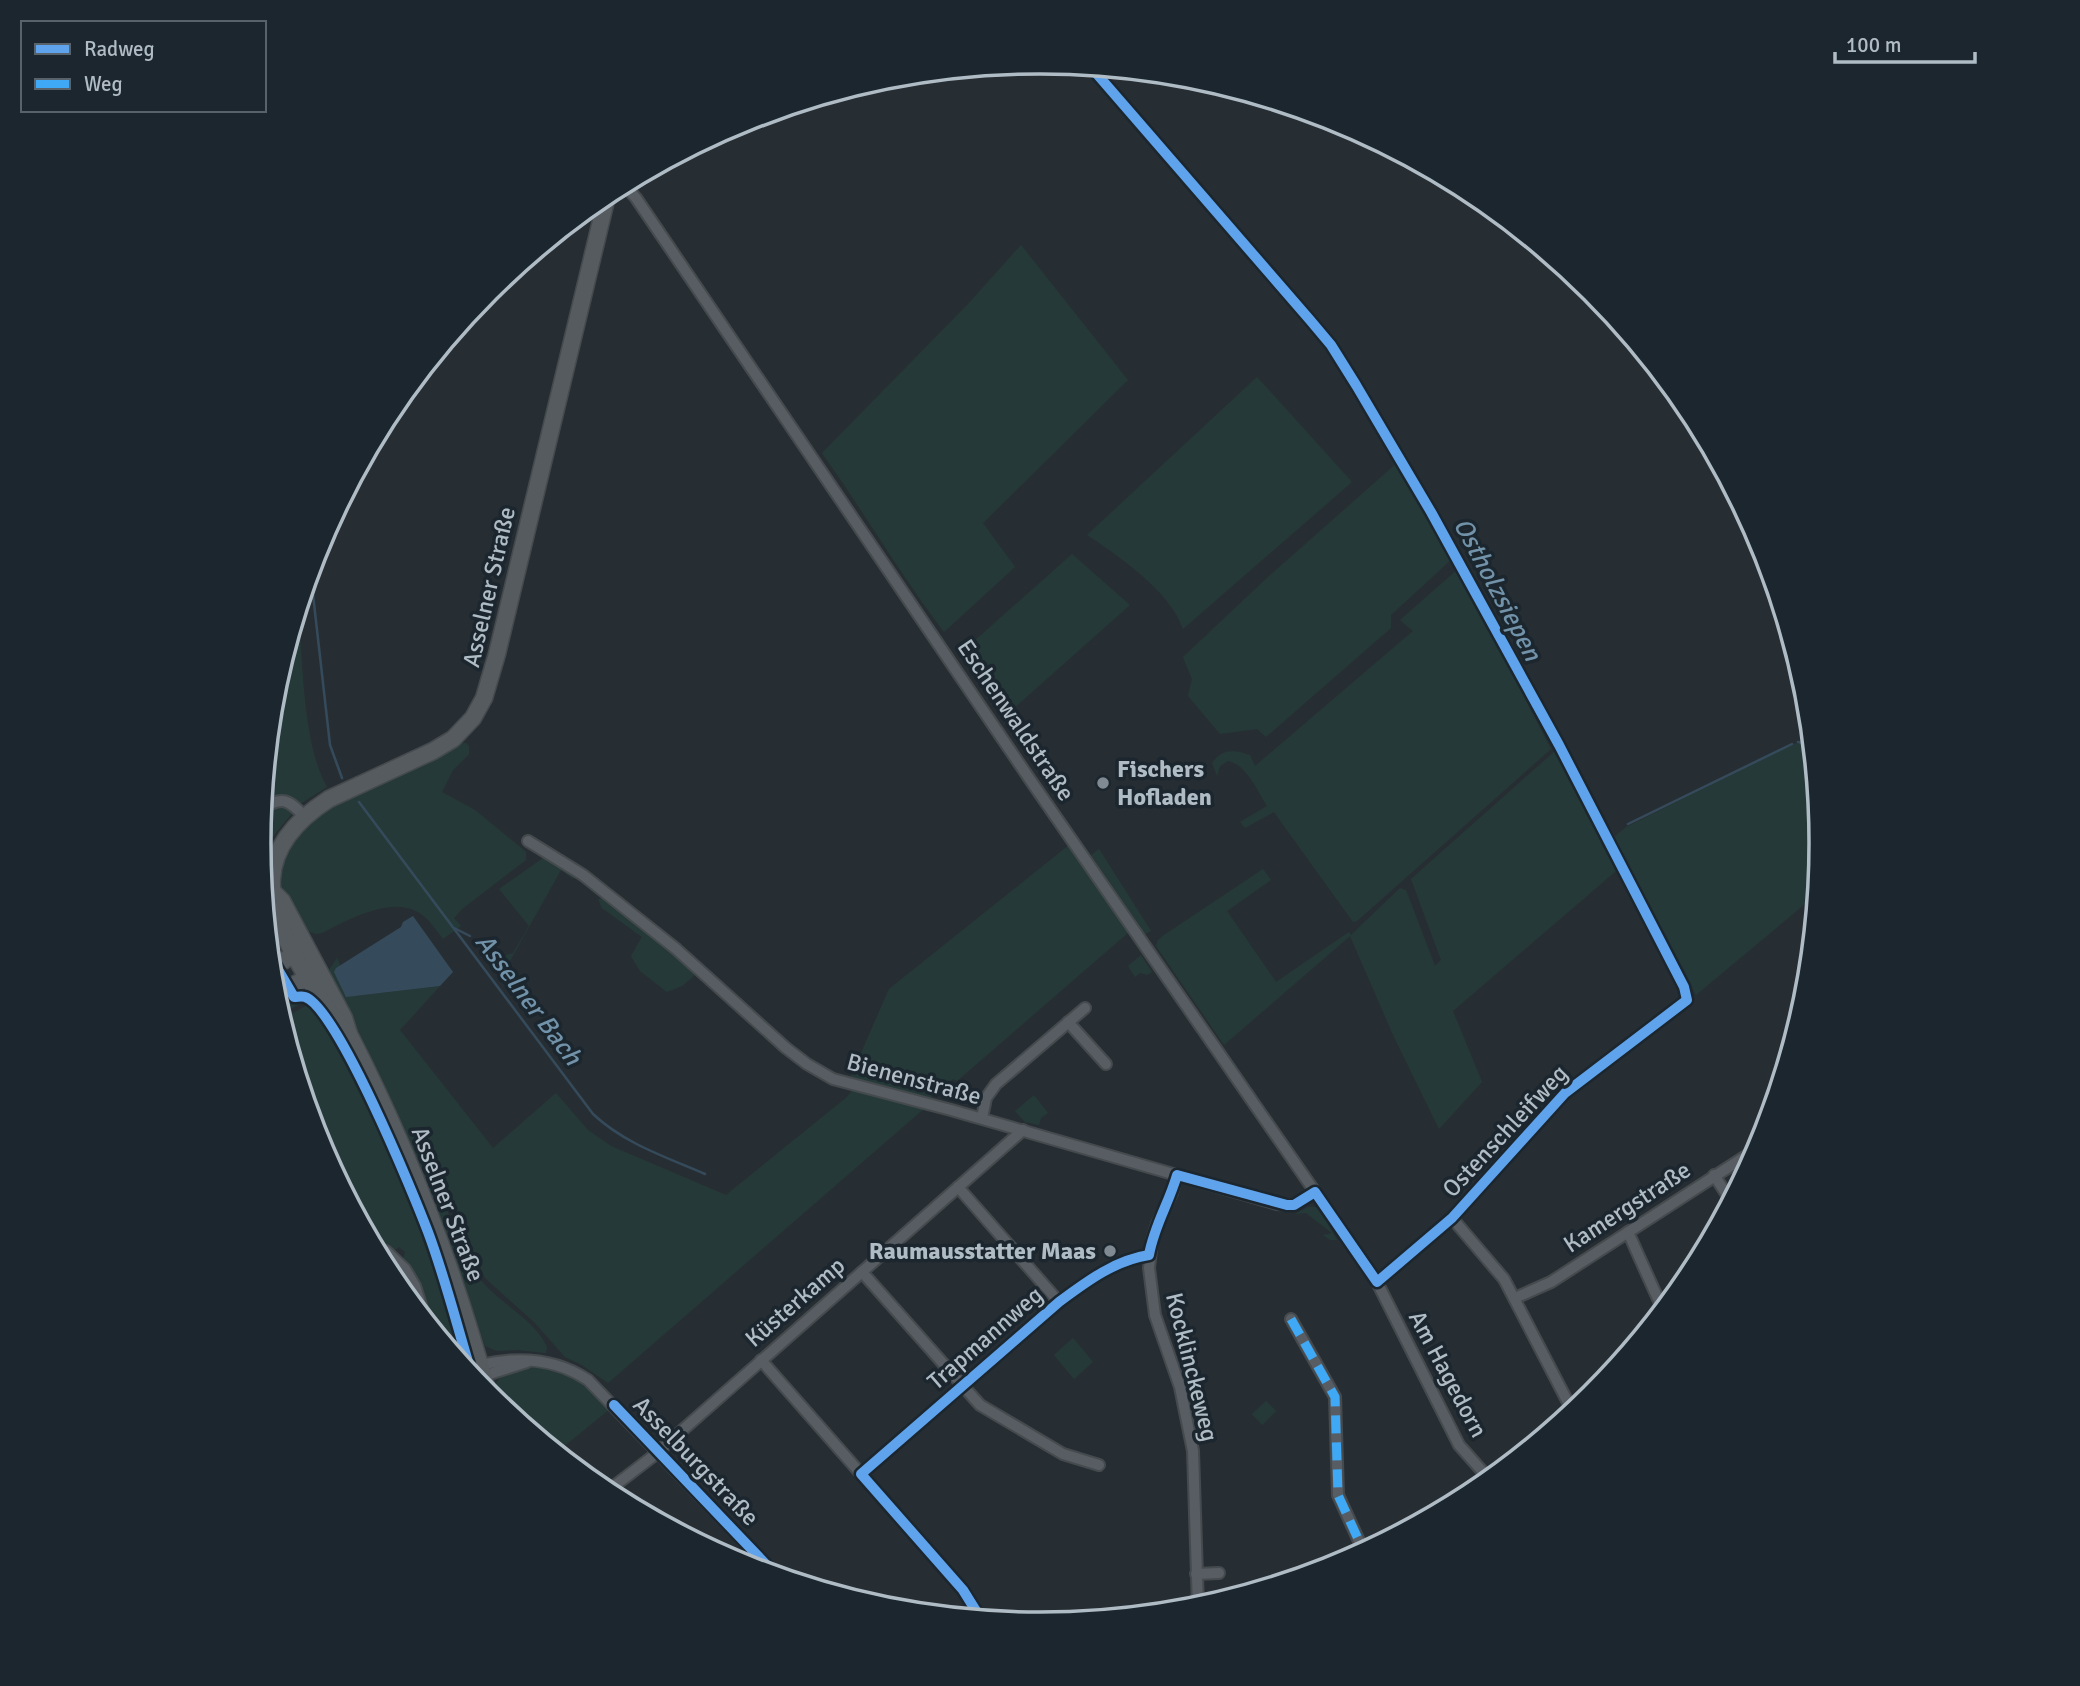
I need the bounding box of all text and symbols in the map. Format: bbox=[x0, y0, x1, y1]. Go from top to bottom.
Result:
legend bbox=[21, 21, 266, 112]
scale bar bbox=[1835, 21, 1975, 65]
text: 100 m bbox=[1846, 32, 1901, 58]
text: Radweg bbox=[84, 36, 155, 62]
text: Weg bbox=[84, 71, 123, 97]
street label: Asselner Straße bbox=[456, 504, 522, 670]
water label: Ostholzsiepen bbox=[1446, 512, 1549, 667]
street label: Eschenwaldstraße bbox=[951, 633, 1081, 807]
place label: Fischers Hofladen bbox=[1117, 754, 1212, 812]
marker: Fischers Hofladen bbox=[1095, 775, 1111, 791]
water label: Asselner Bach bbox=[468, 927, 589, 1073]
street label: Bienenstraße bbox=[843, 1047, 985, 1111]
street label: Ostenschleifweg bbox=[1436, 1059, 1574, 1203]
street label: Asselner Straße bbox=[405, 1122, 491, 1286]
street label: Kamergstraße bbox=[1558, 1155, 1696, 1259]
place label: Raumausstatter Maas bbox=[869, 1236, 1096, 1266]
marker: Raumausstatter Maas bbox=[1102, 1243, 1118, 1259]
street label: Küsterkamp bbox=[739, 1250, 851, 1354]
street label: Trapmannweg bbox=[921, 1280, 1049, 1396]
street label: Kocklinckeweg bbox=[1159, 1290, 1225, 1444]
street label: Am Hagedorn bbox=[1402, 1306, 1494, 1442]
street label: Asselburgstraße bbox=[627, 1390, 765, 1532]

